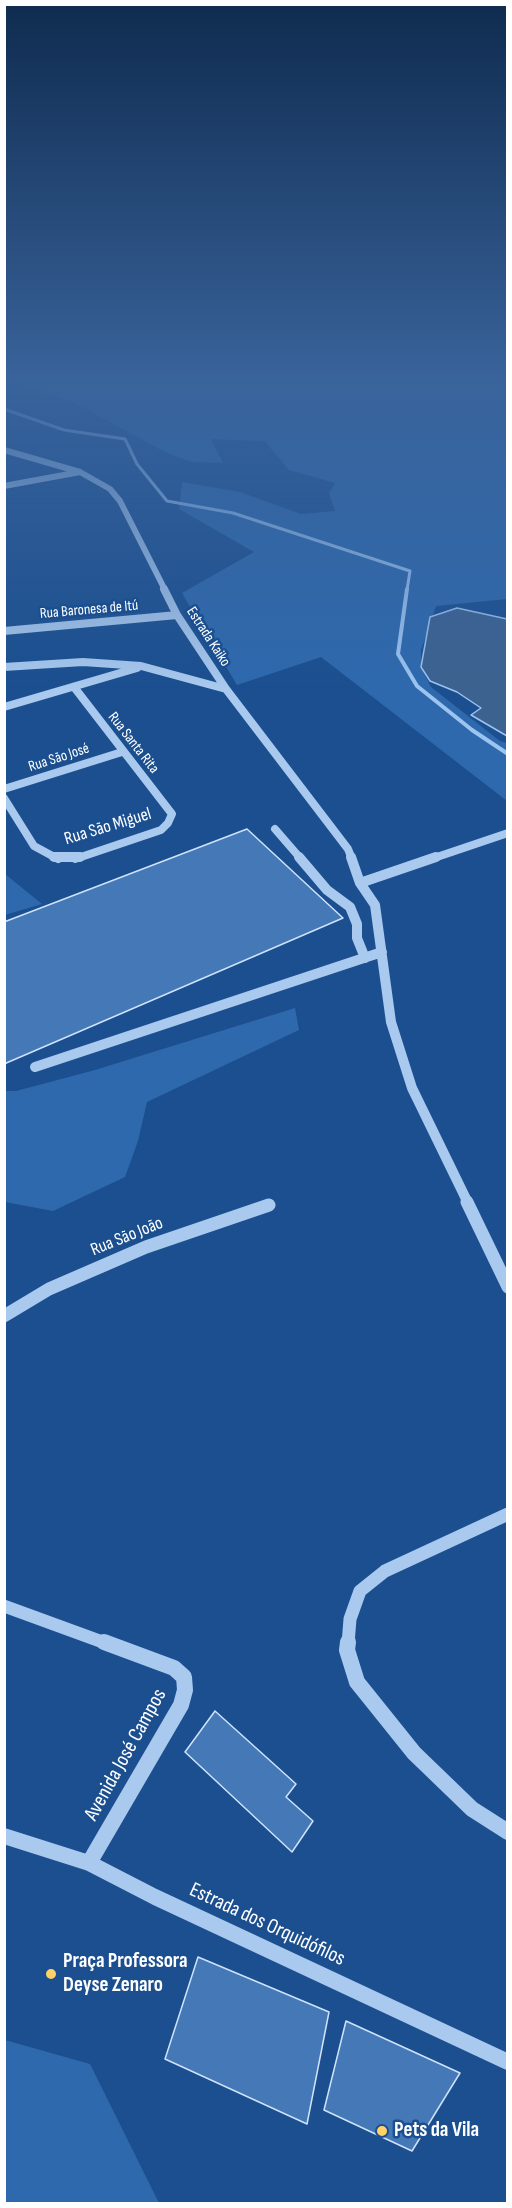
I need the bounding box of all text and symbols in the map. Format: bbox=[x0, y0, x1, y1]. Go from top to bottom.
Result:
street label: Rua Baronesa de Itú bbox=[39, 597, 139, 623]
street label: Estrada Kaiko bbox=[182, 604, 234, 670]
street label: Rua Santa Rita bbox=[104, 709, 162, 777]
street label: Rua São José bbox=[26, 740, 92, 776]
street label: Rua São Miguel bbox=[62, 804, 154, 850]
street label: Rua São João bbox=[88, 1213, 166, 1261]
street label: Avenida José Campos bbox=[79, 1685, 173, 1825]
street label: Estrada dos Orquidófilos bbox=[185, 1878, 349, 1972]
place label: Praça Professora Deyse Zenaro bbox=[63, 1949, 188, 1999]
marker: Praça Professora Deyse Zenaro bbox=[44, 1967, 58, 1981]
place label: Pets da Vila bbox=[394, 2118, 479, 2144]
marker: Pets da Vila bbox=[375, 2124, 389, 2138]

